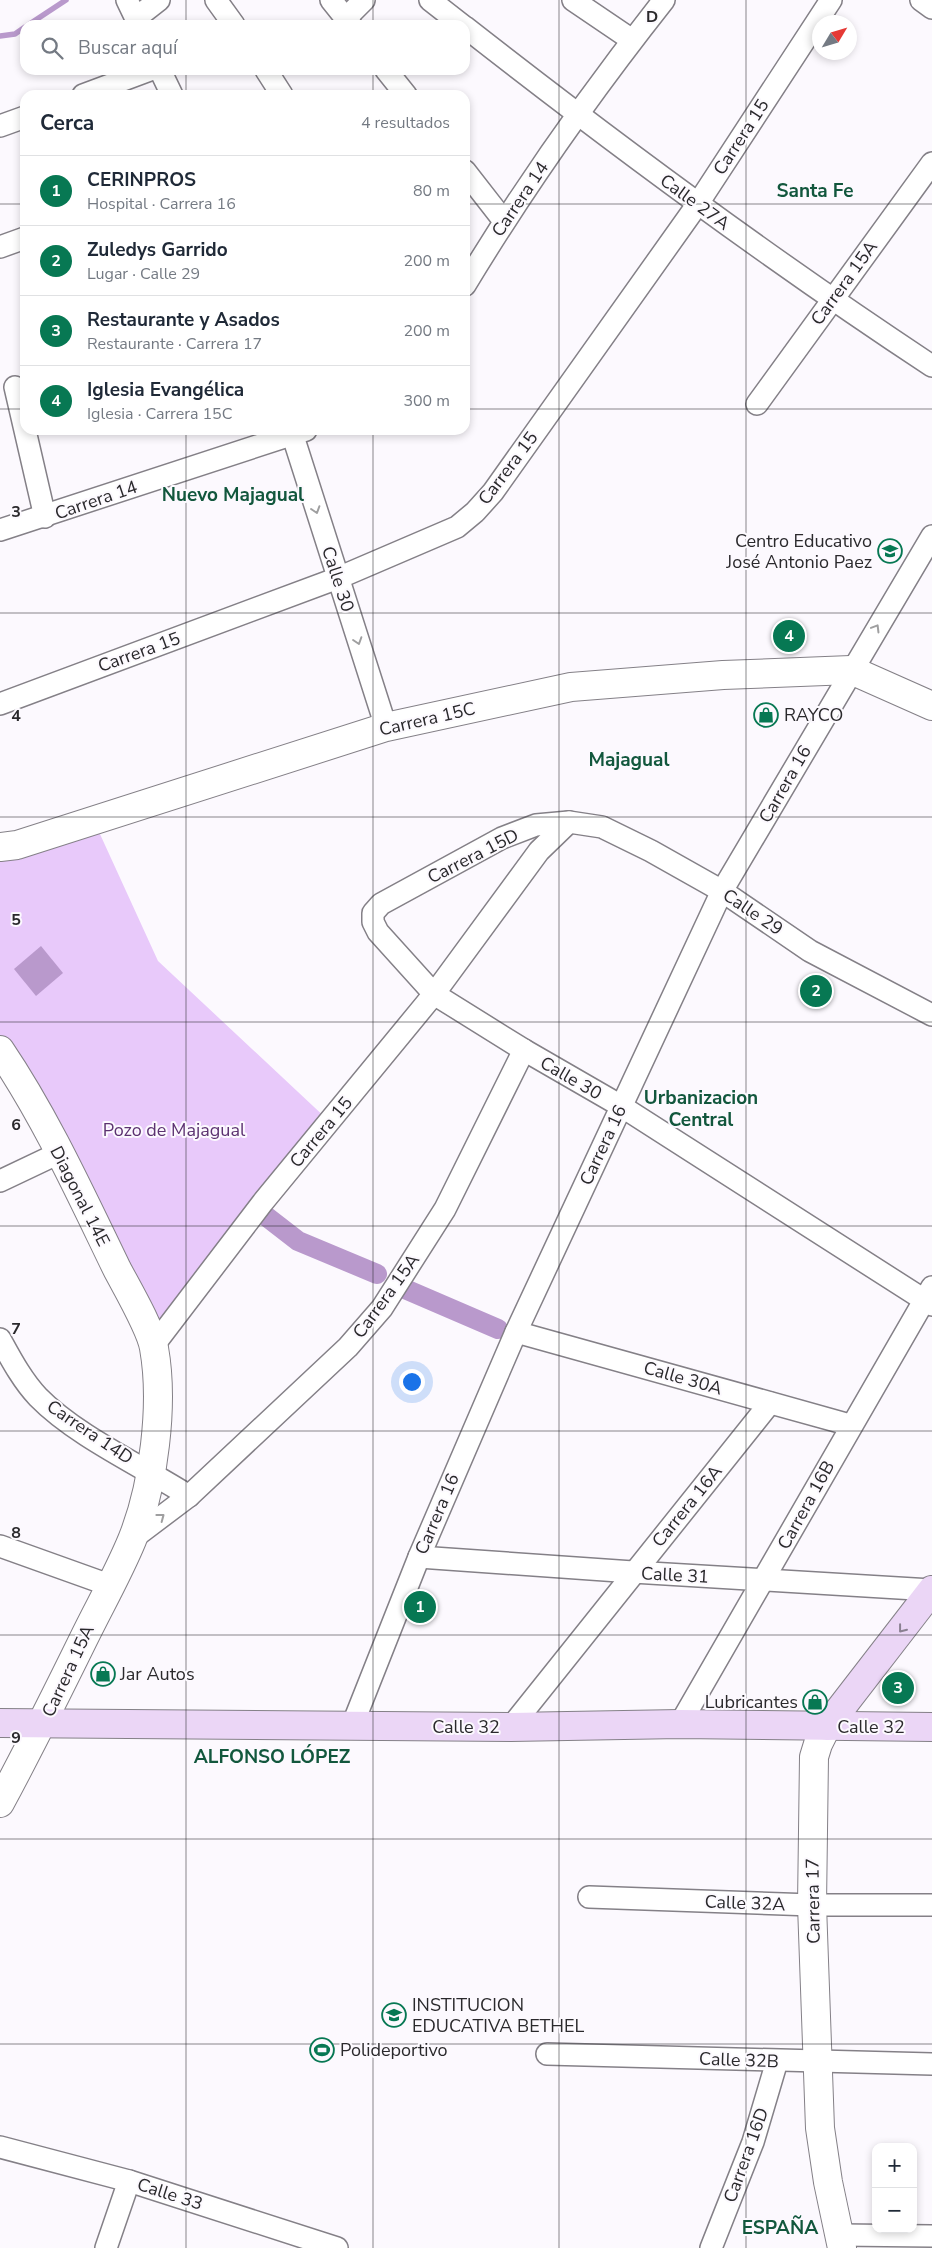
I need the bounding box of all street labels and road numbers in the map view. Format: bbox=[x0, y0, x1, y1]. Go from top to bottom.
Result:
street label: Carrera 15 bbox=[708, 94, 774, 180]
street label: Carrera 14 bbox=[486, 157, 554, 241]
street label: Calle 27A bbox=[655, 169, 735, 235]
street label: Carrera 15A bbox=[805, 236, 883, 330]
street label: Carrera 15 bbox=[473, 427, 543, 509]
street label: Carrera 14 bbox=[52, 475, 141, 525]
street label: Calle 30 bbox=[316, 543, 360, 615]
street label: Carrera 15 bbox=[95, 626, 183, 678]
street label: Carrera 15C bbox=[377, 696, 477, 742]
street label: Carrera 16 bbox=[753, 741, 817, 827]
street label: Carrera 15D bbox=[423, 823, 523, 889]
street label: Calle 29 bbox=[718, 883, 788, 941]
street label: Calle 30 bbox=[536, 1051, 606, 1105]
street label: Carrera 15 bbox=[284, 1091, 358, 1173]
street label: Carrera 16 bbox=[574, 1101, 632, 1189]
street label: Diagonal 14E bbox=[44, 1142, 116, 1250]
street label: Carrera 15A bbox=[347, 1249, 425, 1343]
street label: Calle 30A bbox=[641, 1355, 725, 1401]
street label: Carrera 14D bbox=[42, 1394, 138, 1470]
street label: Carrera 16B bbox=[772, 1456, 840, 1554]
street label: Carrera 16A bbox=[647, 1460, 727, 1552]
street label: Carrera 16 bbox=[409, 1470, 465, 1558]
street label: Calle 31 bbox=[641, 1561, 709, 1589]
street label: Carrera 15A bbox=[36, 1621, 100, 1721]
street label: Calle 32 bbox=[432, 1715, 500, 1739]
street label: Calle 32 bbox=[837, 1715, 905, 1739]
street label: Carrera 17 bbox=[800, 1858, 826, 1944]
street label: Calle 32A bbox=[704, 1890, 786, 1916]
street label: Calle 32B bbox=[699, 2047, 779, 2073]
street label: Carrera 16D bbox=[718, 2104, 774, 2206]
street label: Calle 33 bbox=[134, 2172, 206, 2216]

